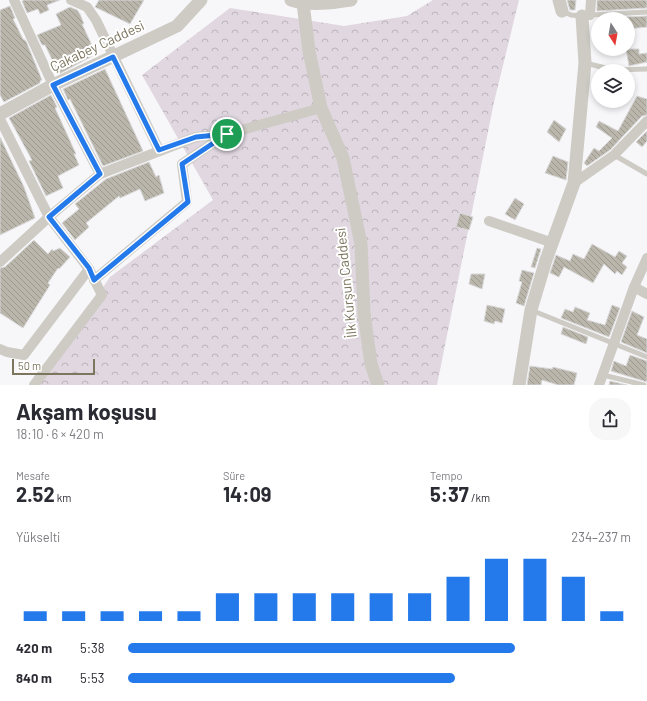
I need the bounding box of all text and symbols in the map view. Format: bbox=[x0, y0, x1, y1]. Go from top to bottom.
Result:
north arrow bbox=[591, 12, 635, 56]
map controls bbox=[591, 12, 635, 108]
street label: Çakabey Caddesi bbox=[47, 16, 146, 75]
button: layers bbox=[591, 64, 635, 108]
pin bbox=[210, 117, 244, 151]
icon: arrive bbox=[216, 123, 238, 145]
street label: İlk Kurşun Caddesi bbox=[331, 227, 360, 339]
scale bar bbox=[12, 357, 95, 376]
text: 50 m bbox=[18, 359, 41, 372]
text: Akşam koşusu bbox=[16, 398, 157, 424]
button: share bbox=[589, 398, 631, 440]
text: 18:10 · 6 × 420 m bbox=[16, 426, 104, 442]
text: Mesafe bbox=[16, 469, 50, 482]
text: Süre bbox=[223, 469, 245, 482]
text: Tempo bbox=[430, 469, 462, 482]
text: 2.52 bbox=[16, 482, 55, 506]
text: 14:09 bbox=[223, 482, 271, 506]
text: 5:37 bbox=[430, 482, 469, 506]
text: km bbox=[55, 491, 71, 504]
text: /km bbox=[469, 491, 490, 504]
text: Yükselti bbox=[16, 529, 60, 545]
text: 234–237 m bbox=[571, 529, 631, 545]
text: 420 m bbox=[16, 640, 52, 656]
text: 5:38 bbox=[80, 640, 105, 656]
text: 840 m bbox=[16, 670, 52, 686]
text: 5:53 bbox=[80, 670, 104, 686]

